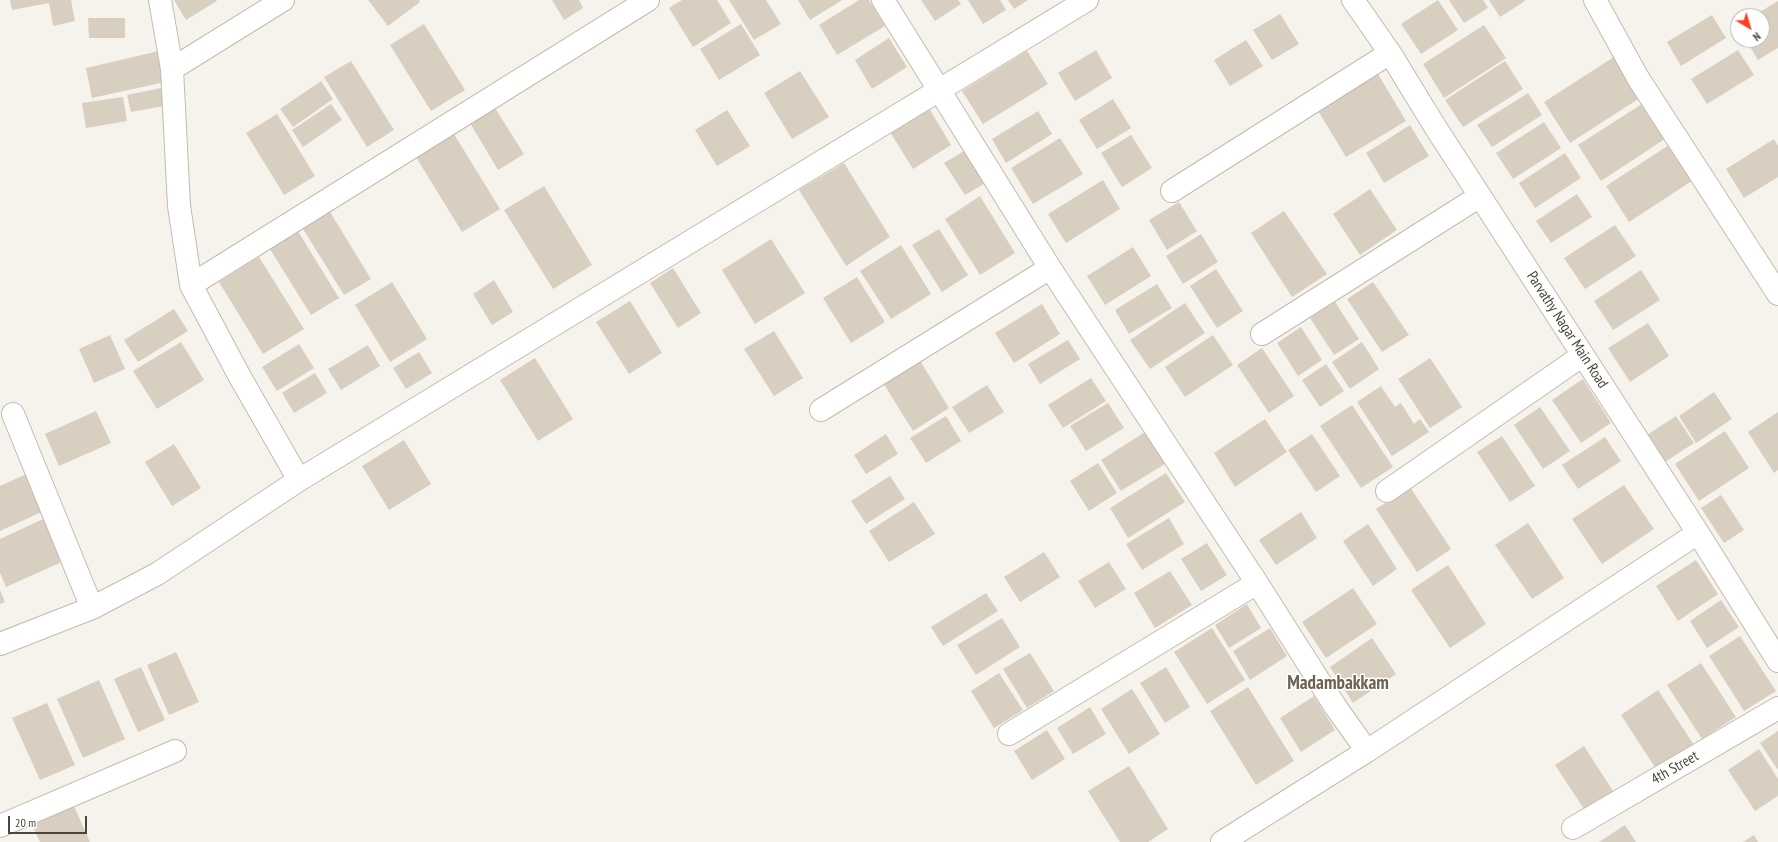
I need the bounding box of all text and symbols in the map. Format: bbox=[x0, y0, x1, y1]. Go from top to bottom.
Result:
north arrow bbox=[1730, 8, 1770, 48]
text: N bbox=[1750, 29, 1763, 44]
street label: Parvathy Nagar Main Road bbox=[1522, 268, 1612, 392]
district label: Madambakkam bbox=[1287, 673, 1389, 695]
street label: 4th Street bbox=[1648, 747, 1702, 789]
scale bar bbox=[10, 808, 89, 834]
text: 20 m bbox=[15, 815, 36, 830]

